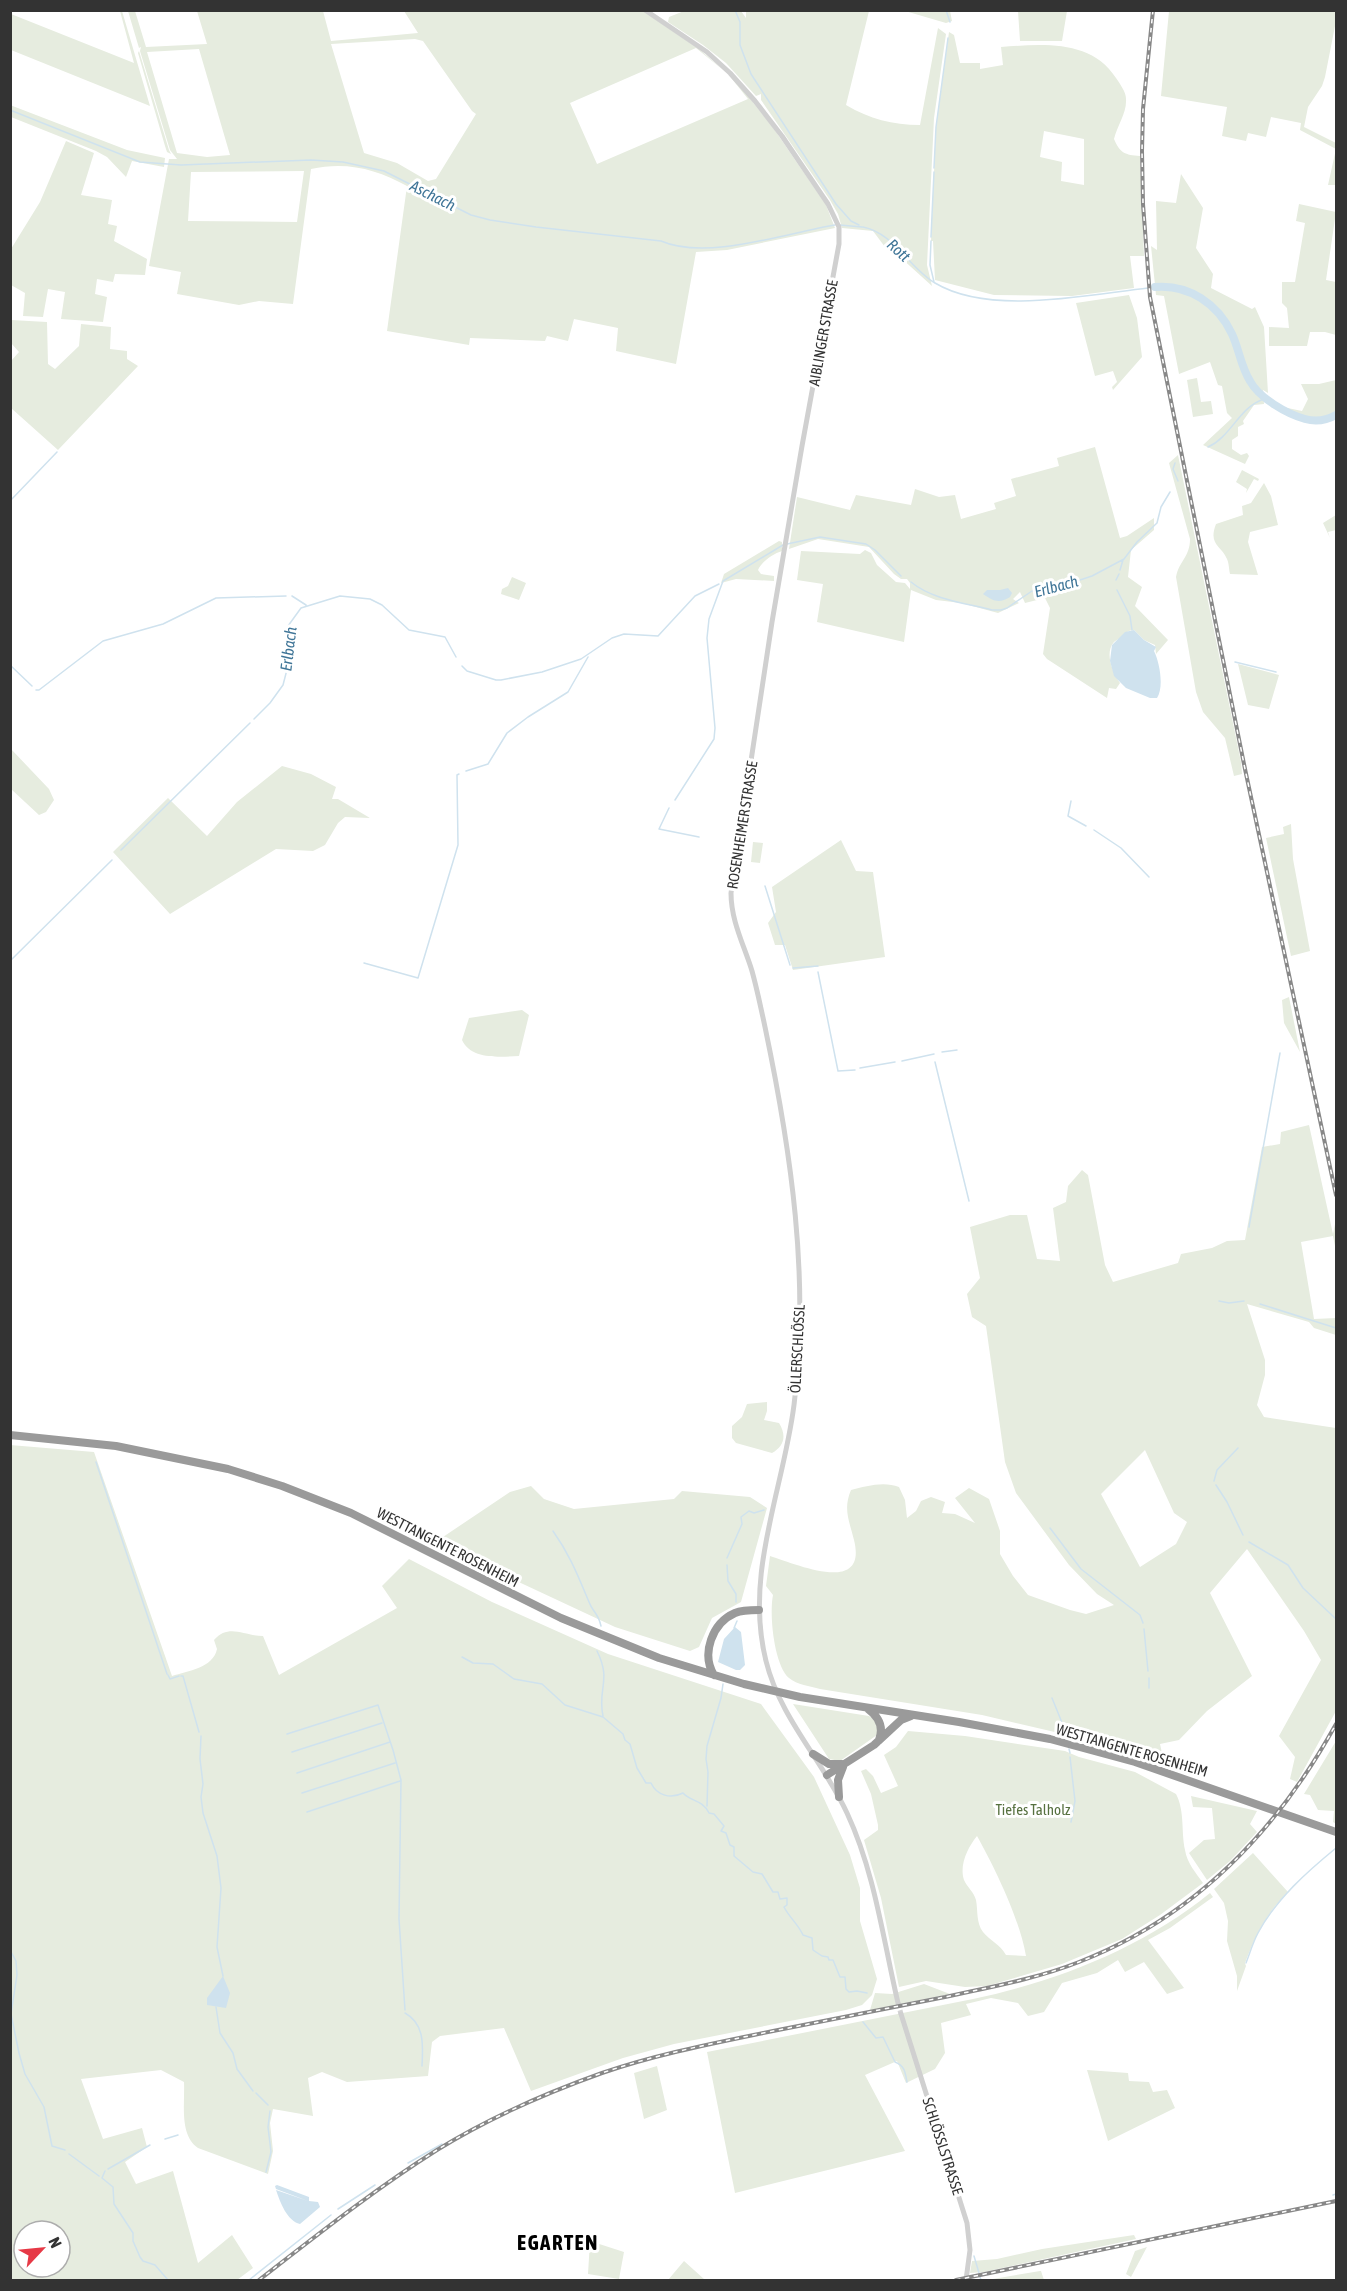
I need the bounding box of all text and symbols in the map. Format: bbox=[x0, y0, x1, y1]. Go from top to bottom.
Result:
water label: Aschach bbox=[407, 176, 459, 214]
water label: Rott bbox=[884, 235, 914, 265]
street label: AIBLINGER STRASSE bbox=[805, 278, 841, 387]
water label: Erlbach bbox=[1032, 571, 1080, 600]
water label: Erlbach bbox=[276, 626, 300, 672]
street label: ROSENHEIMER STRASSE bbox=[723, 759, 761, 890]
street label: ÖLLERSCHLÖSSL bbox=[786, 1304, 808, 1394]
street label: WESTTANGENTE ROSENHEIM bbox=[374, 1504, 522, 1590]
street label: WESTTANGENTE ROSENHEIM bbox=[1054, 1720, 1210, 1780]
park label: Tiefes Talholz bbox=[995, 1801, 1071, 1818]
street label: SCHLÖSSLSTRASSE bbox=[919, 2095, 967, 2197]
north arrow bbox=[12, 2219, 72, 2279]
district label: EGARTEN bbox=[517, 2230, 599, 2254]
text: N bbox=[45, 2234, 66, 2251]

